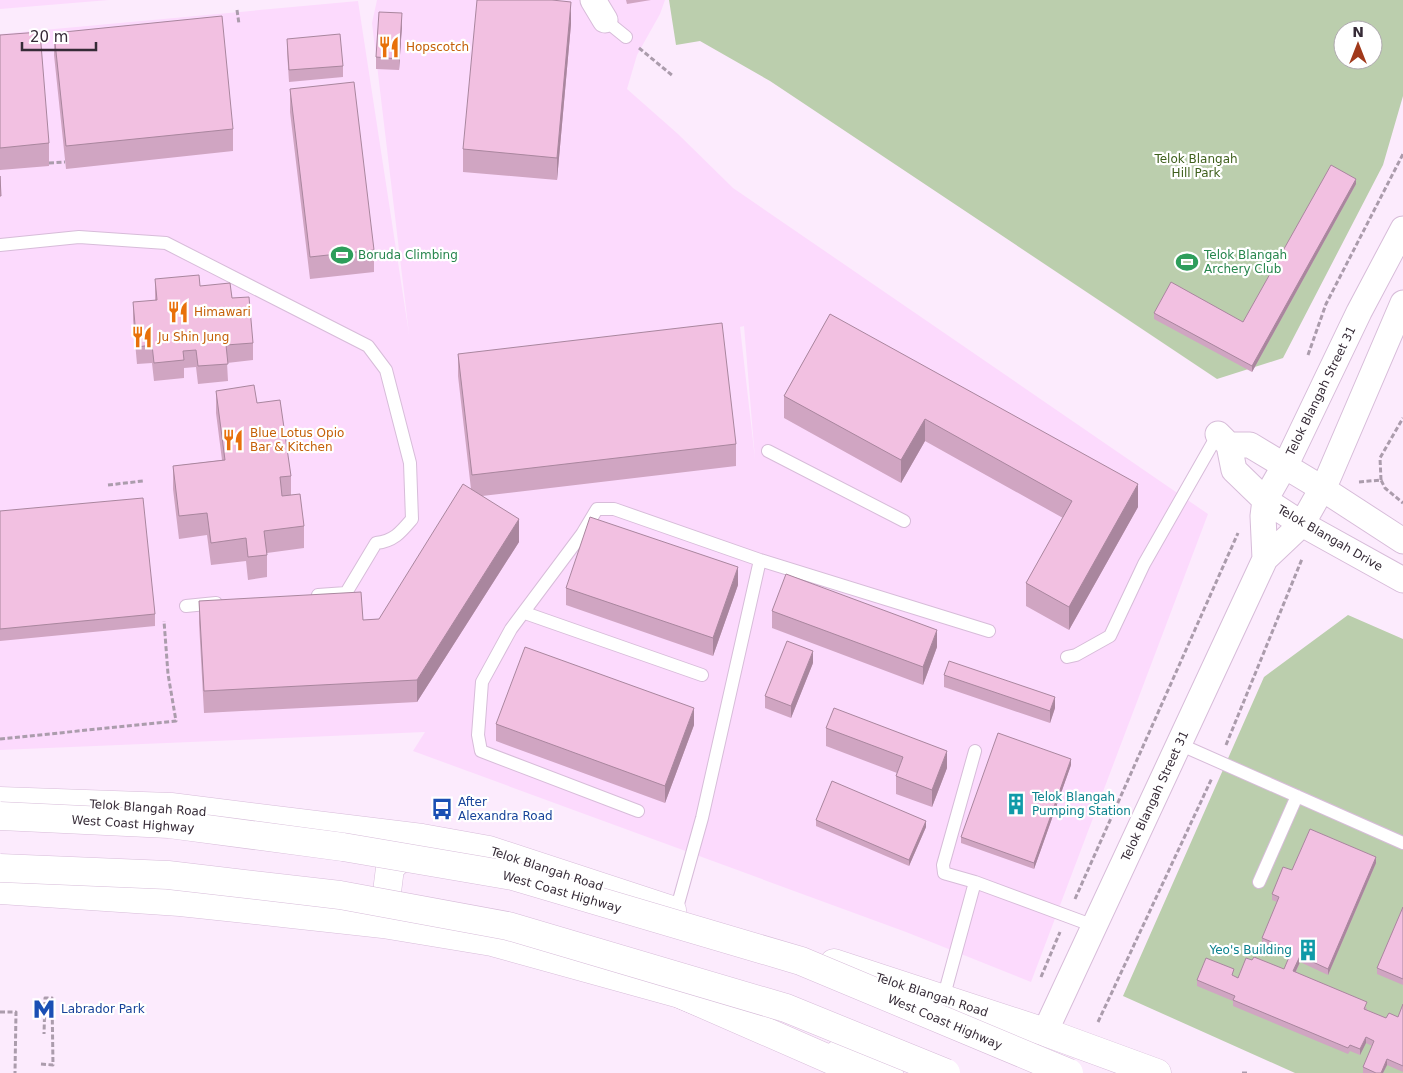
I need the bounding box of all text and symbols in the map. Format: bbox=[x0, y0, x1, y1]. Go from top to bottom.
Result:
scale bar bbox=[22, 20, 96, 52]
north arrow bbox=[1333, 20, 1383, 70]
text: N bbox=[1352, 24, 1364, 40]
text: 20 m bbox=[30, 28, 68, 46]
restaurant icon: Hopscotch bbox=[376, 34, 402, 60]
place label: Hopscotch bbox=[406, 40, 469, 54]
park label: Telok Blangah Hill Park bbox=[1153, 152, 1238, 180]
sports icon: Boruda Climbing bbox=[329, 242, 355, 268]
place label: Boruda Climbing bbox=[358, 248, 458, 262]
place label: Telok Blangah Archery Club bbox=[1203, 248, 1287, 276]
sports icon: Telok Blangah Archery Club bbox=[1174, 249, 1200, 275]
restaurant icon: Himawari bbox=[165, 299, 191, 325]
place label: Himawari bbox=[194, 305, 251, 319]
restaurant icon: Ju Shin Jung bbox=[129, 324, 155, 350]
street label: Telok Blangah Street 31 bbox=[1283, 324, 1359, 459]
place label: Ju Shin Jung bbox=[157, 330, 229, 344]
place label: Blue Lotus Opio Bar & Kitchen bbox=[250, 426, 344, 454]
restaurant icon: Blue Lotus Opio Bar & Kitchen bbox=[220, 427, 246, 453]
street label: Telok Blangah Drive bbox=[1274, 502, 1385, 574]
street label: Telok Blangah Street 31 bbox=[1118, 728, 1191, 864]
place label: Telok Blangah Pumping Station bbox=[1031, 790, 1131, 818]
building icon: Telok Blangah Pumping Station bbox=[1003, 791, 1029, 817]
place label: After Alexandra Road bbox=[458, 795, 553, 823]
bus stop icon: After Alexandra Road bbox=[429, 796, 455, 822]
street label: Telok Blangah Road bbox=[88, 797, 207, 819]
street label: West Coast Highway bbox=[71, 813, 195, 835]
street label: Telok Blangah Road bbox=[488, 844, 605, 894]
street label: West Coast Highway bbox=[501, 868, 623, 916]
building icon: Yeo's Building bbox=[1295, 937, 1321, 963]
place label: Yeo's Building bbox=[1208, 943, 1292, 957]
street label: Telok Blangah Road bbox=[873, 970, 990, 1020]
street label: West Coast Highway bbox=[886, 992, 1004, 1052]
metro station icon: Labrador Park bbox=[31, 996, 57, 1022]
place label: Labrador Park bbox=[61, 1002, 145, 1016]

